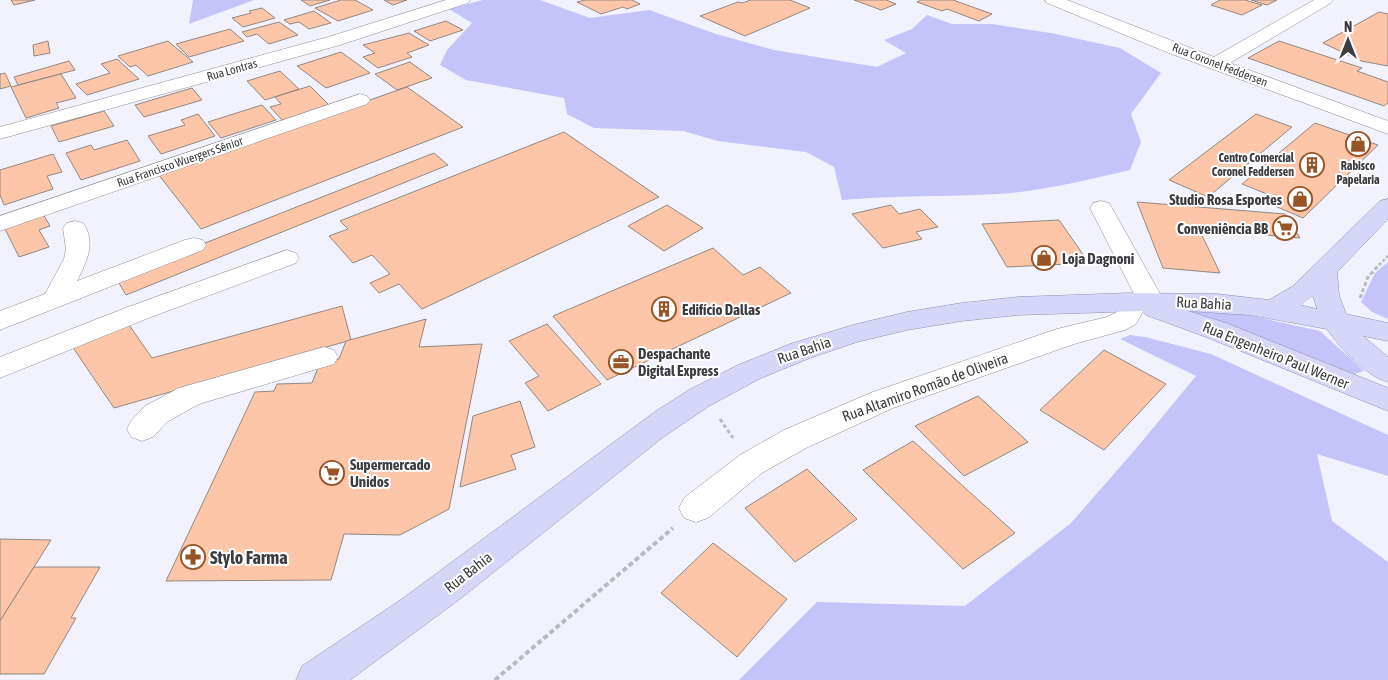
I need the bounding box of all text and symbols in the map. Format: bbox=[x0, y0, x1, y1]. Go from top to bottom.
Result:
north arrow bbox=[1323, 15, 1373, 65]
text: N bbox=[1344, 19, 1352, 35]
street label: Rua Coronel Feddersen bbox=[1170, 40, 1270, 90]
street label: Rua Lontras bbox=[205, 56, 259, 84]
shop icon: Rabisco Papelaria bbox=[1345, 131, 1371, 157]
street label: Rua Francisco Wuergers Sênior bbox=[115, 134, 245, 190]
place label: Centro Comercial Coronel Feddersen bbox=[1212, 151, 1295, 179]
building icon: Centro Comercial Coronel Feddersen bbox=[1299, 152, 1325, 178]
place label: Rabisco Papelaria bbox=[1337, 159, 1380, 187]
shop icon: Studio Rosa Esportes bbox=[1287, 186, 1313, 212]
place label: Studio Rosa Esportes bbox=[1169, 191, 1283, 208]
supermarket icon: Conveniência BB bbox=[1272, 215, 1298, 241]
place label: Conveniência BB bbox=[1177, 220, 1269, 237]
shop icon: Loja Dagnoni bbox=[1031, 245, 1057, 271]
place label: Loja Dagnoni bbox=[1062, 250, 1134, 267]
street label: Rua Bahia bbox=[1176, 293, 1232, 313]
building icon: Edifício Dallas bbox=[651, 296, 677, 322]
place label: Edifício Dallas bbox=[682, 301, 761, 318]
street label: Rua Engenheiro Paul Werner bbox=[1200, 318, 1352, 392]
street label: Rua Bahia bbox=[775, 333, 833, 367]
place label: Despachante Digital Express bbox=[638, 345, 719, 379]
office icon: Despachante Digital Express bbox=[608, 349, 634, 375]
street label: Rua Altamiro Romão de Oliveira bbox=[840, 349, 1010, 425]
place label: Supermercado Unidos bbox=[350, 456, 431, 490]
supermarket icon: Supermercado Unidos bbox=[319, 460, 345, 486]
pharmacy icon: Stylo Farma bbox=[180, 544, 206, 570]
place label: Stylo Farma bbox=[210, 547, 288, 568]
street label: Rua Bahia bbox=[441, 548, 495, 596]

